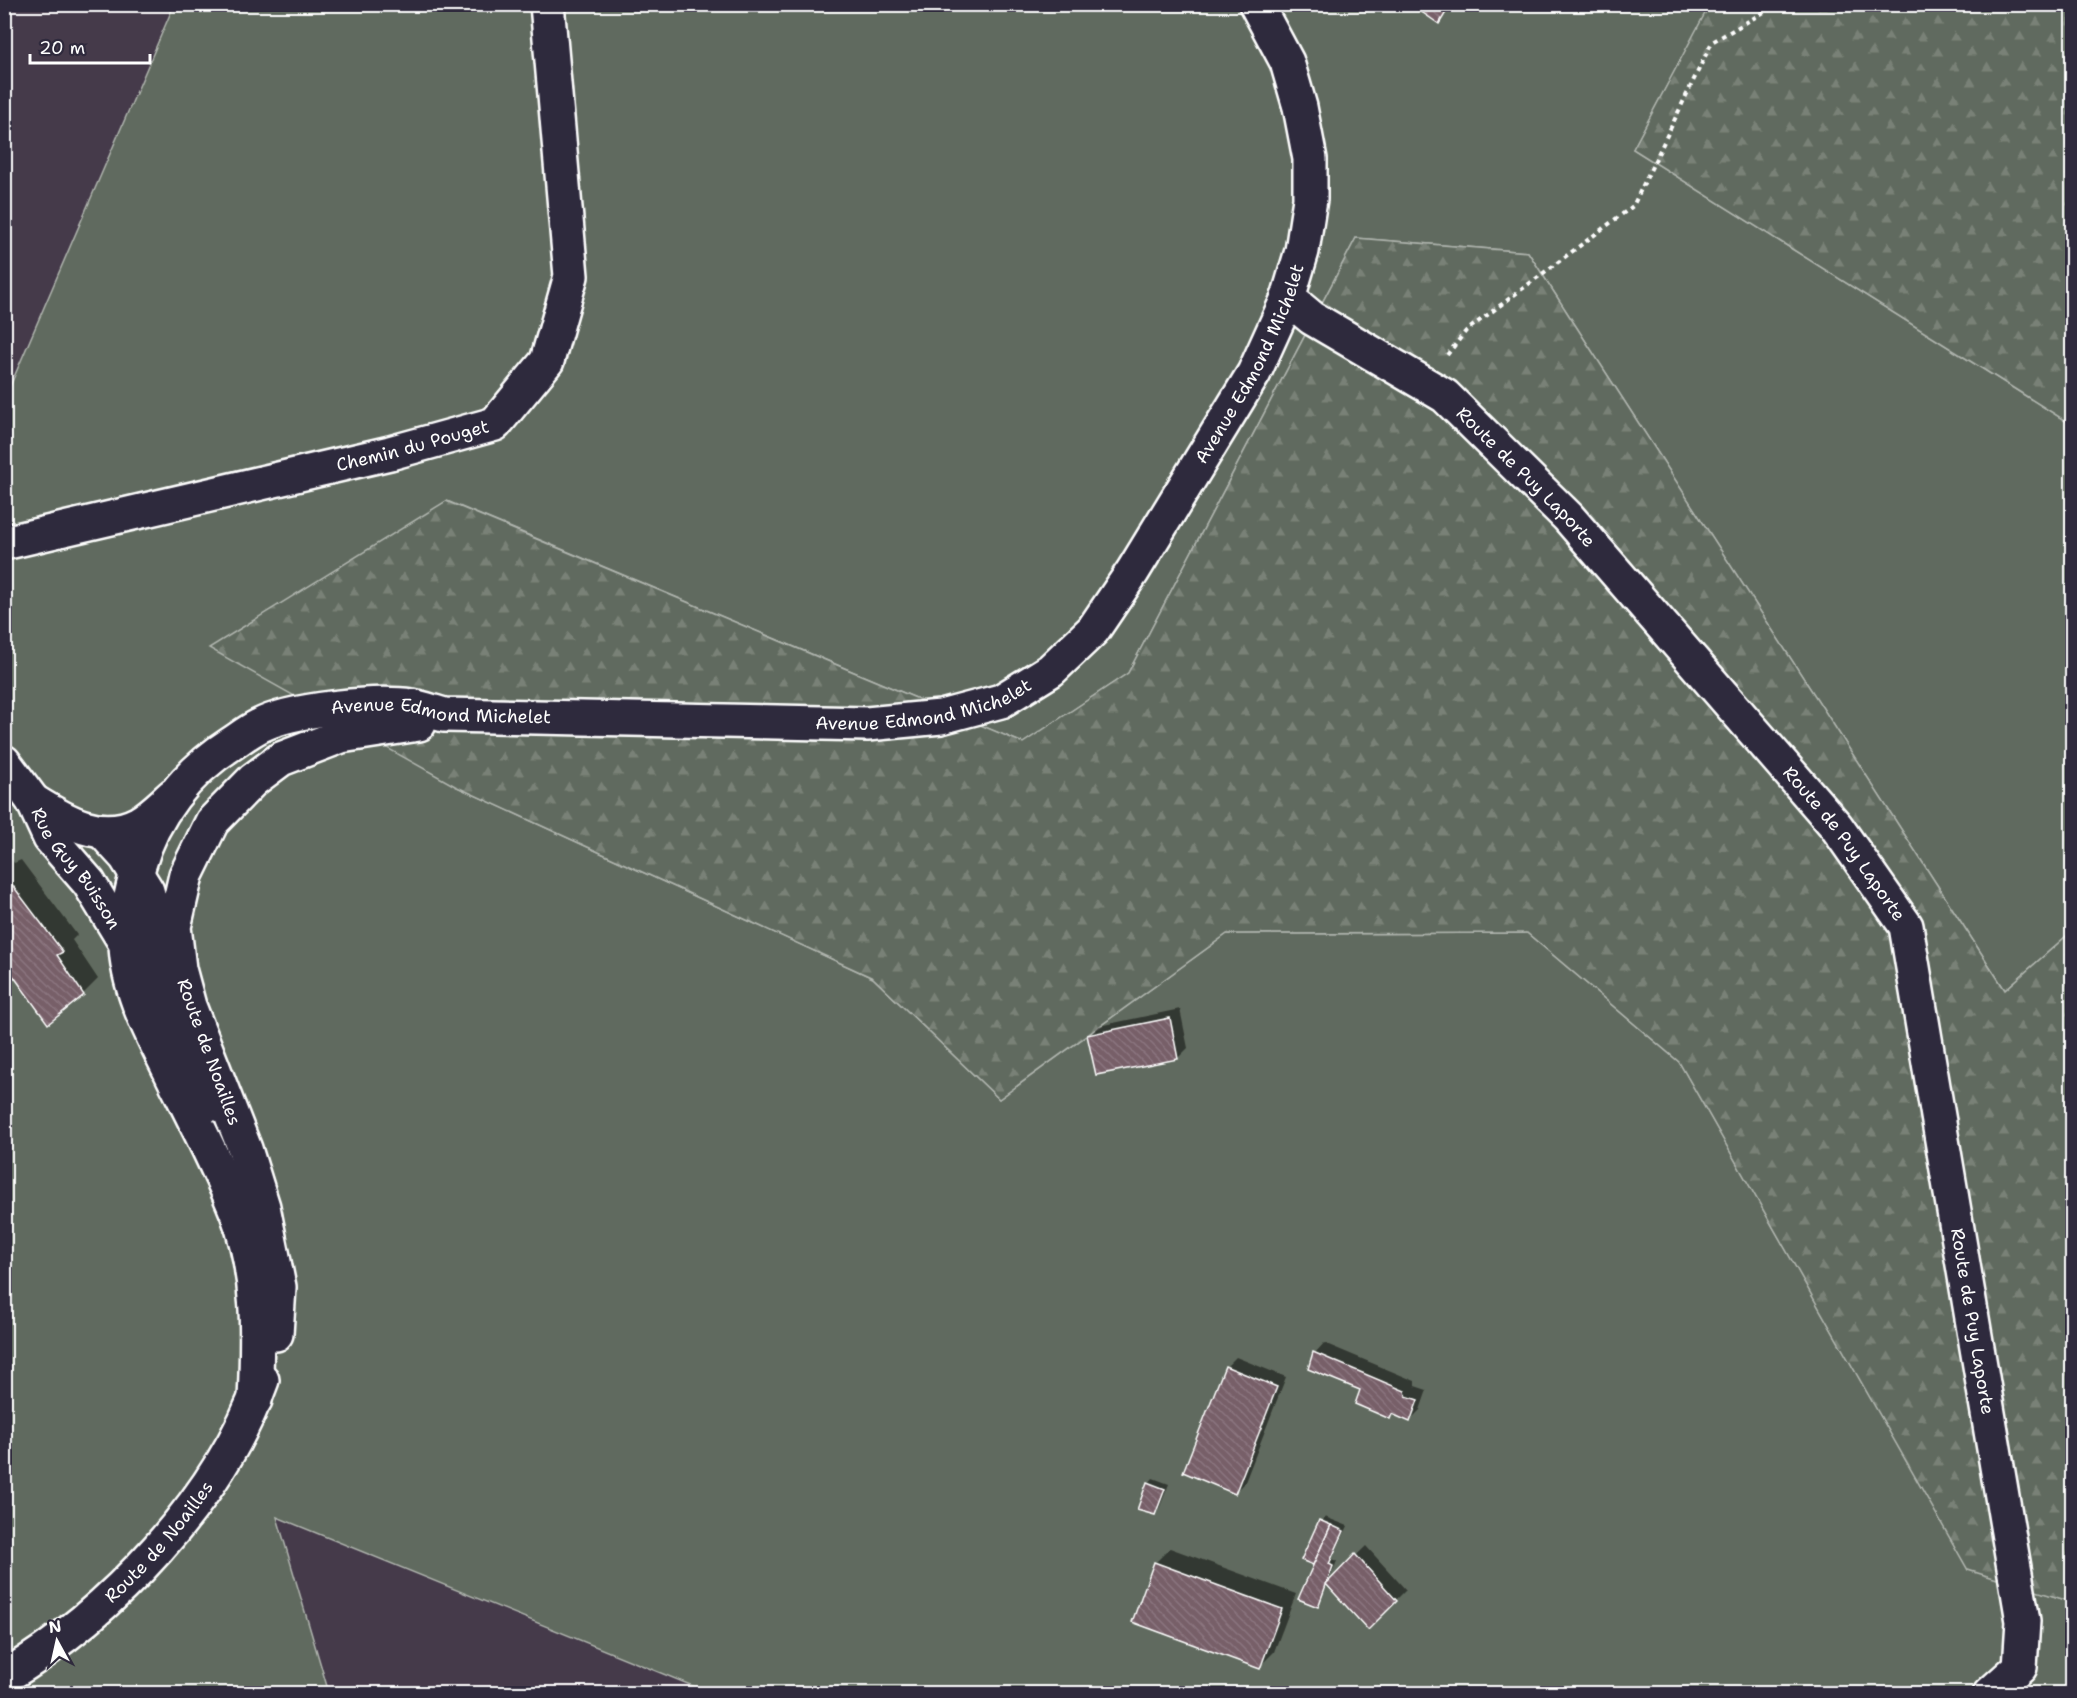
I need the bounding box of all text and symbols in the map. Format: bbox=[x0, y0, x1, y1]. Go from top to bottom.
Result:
scale bar bbox=[30, 27, 150, 65]
text: 20 m bbox=[39, 36, 85, 60]
street label: Avenue Edmond Michelet bbox=[1189, 261, 1310, 468]
street label: Route de Puy Laporte bbox=[1451, 402, 1601, 552]
street label: Chemin du Pouget bbox=[334, 414, 492, 477]
street label: Avenue Edmond Michelet bbox=[815, 673, 1036, 736]
street label: Avenue Edmond Michelet bbox=[330, 692, 551, 729]
street label: Route de Puy Laporte bbox=[1778, 761, 1911, 926]
street label: Rue Guy Buisson bbox=[26, 804, 126, 934]
street label: Route de Noailles bbox=[171, 975, 247, 1129]
street label: Route de Puy Laporte bbox=[1945, 1226, 2000, 1416]
street label: Route de Noailles bbox=[100, 1476, 219, 1608]
north arrow bbox=[27, 1611, 87, 1671]
text: N bbox=[47, 1615, 63, 1638]

